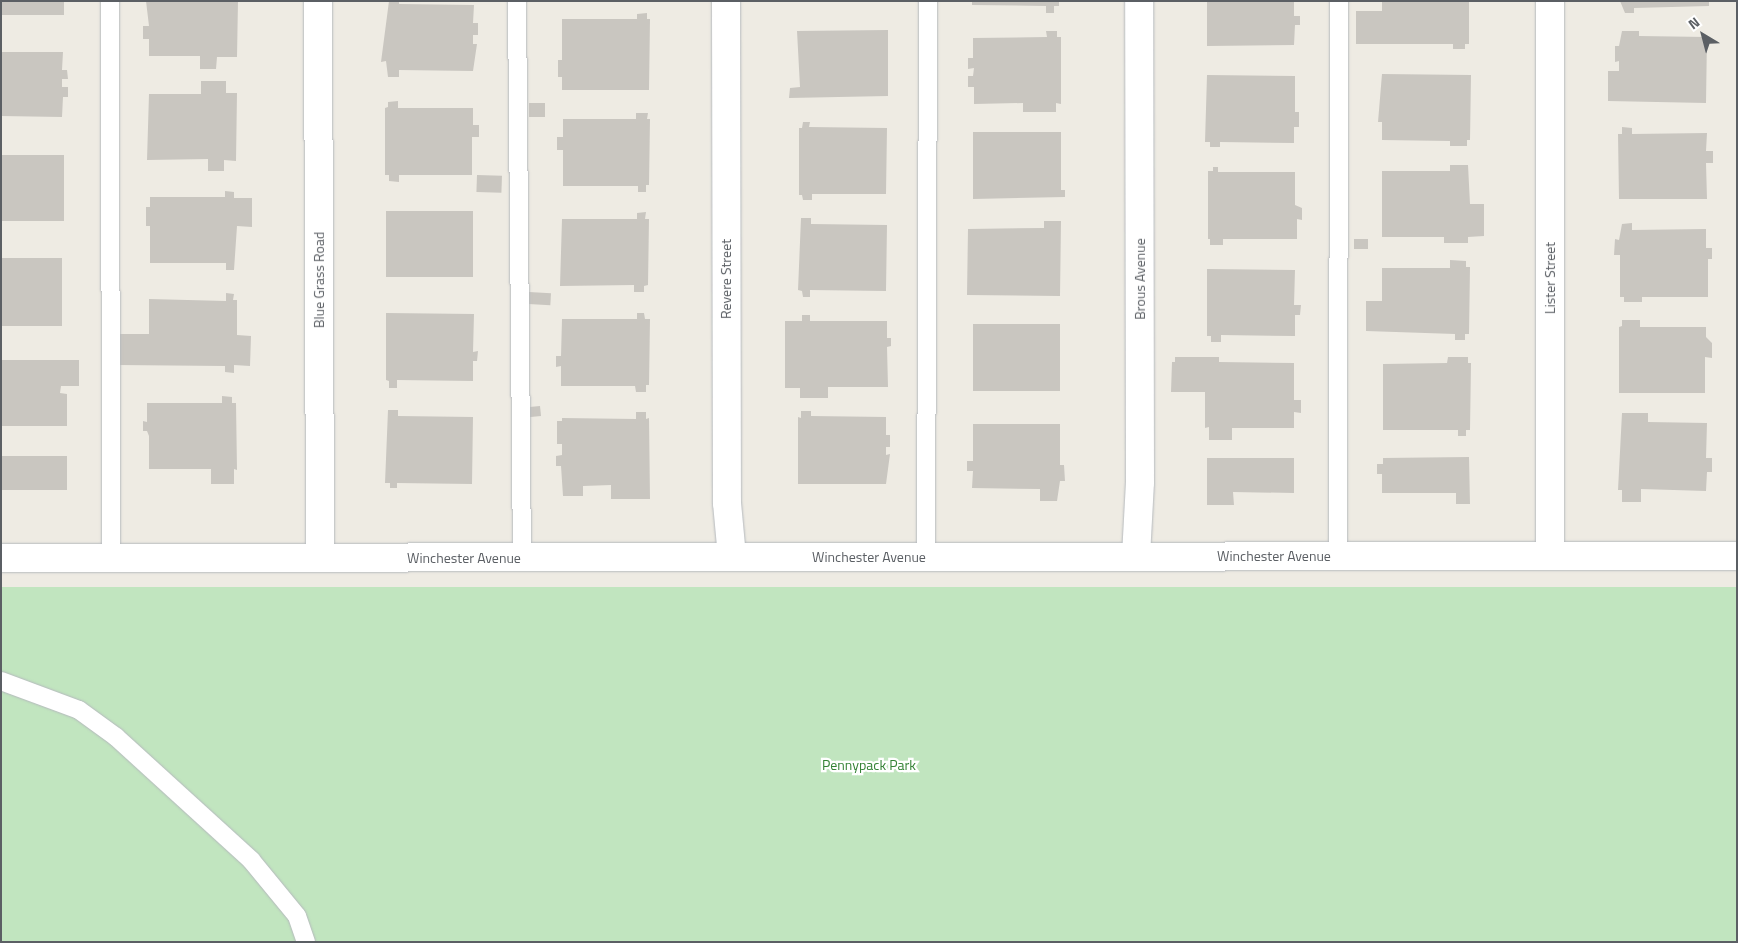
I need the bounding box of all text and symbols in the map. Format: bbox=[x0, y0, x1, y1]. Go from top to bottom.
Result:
north arrow bbox=[1678, 10, 1728, 60]
text: N bbox=[1683, 11, 1704, 34]
street label: Blue Grass Road bbox=[311, 232, 327, 328]
street label: Brous Avenue bbox=[1132, 238, 1148, 320]
street label: Revere Street bbox=[718, 239, 734, 319]
street label: Lister Street bbox=[1542, 242, 1558, 314]
street label: Winchester Avenue bbox=[1217, 548, 1331, 564]
street label: Winchester Avenue bbox=[812, 549, 926, 565]
street label: Winchester Avenue bbox=[407, 550, 521, 566]
park label: Pennypack Park bbox=[822, 757, 916, 773]

